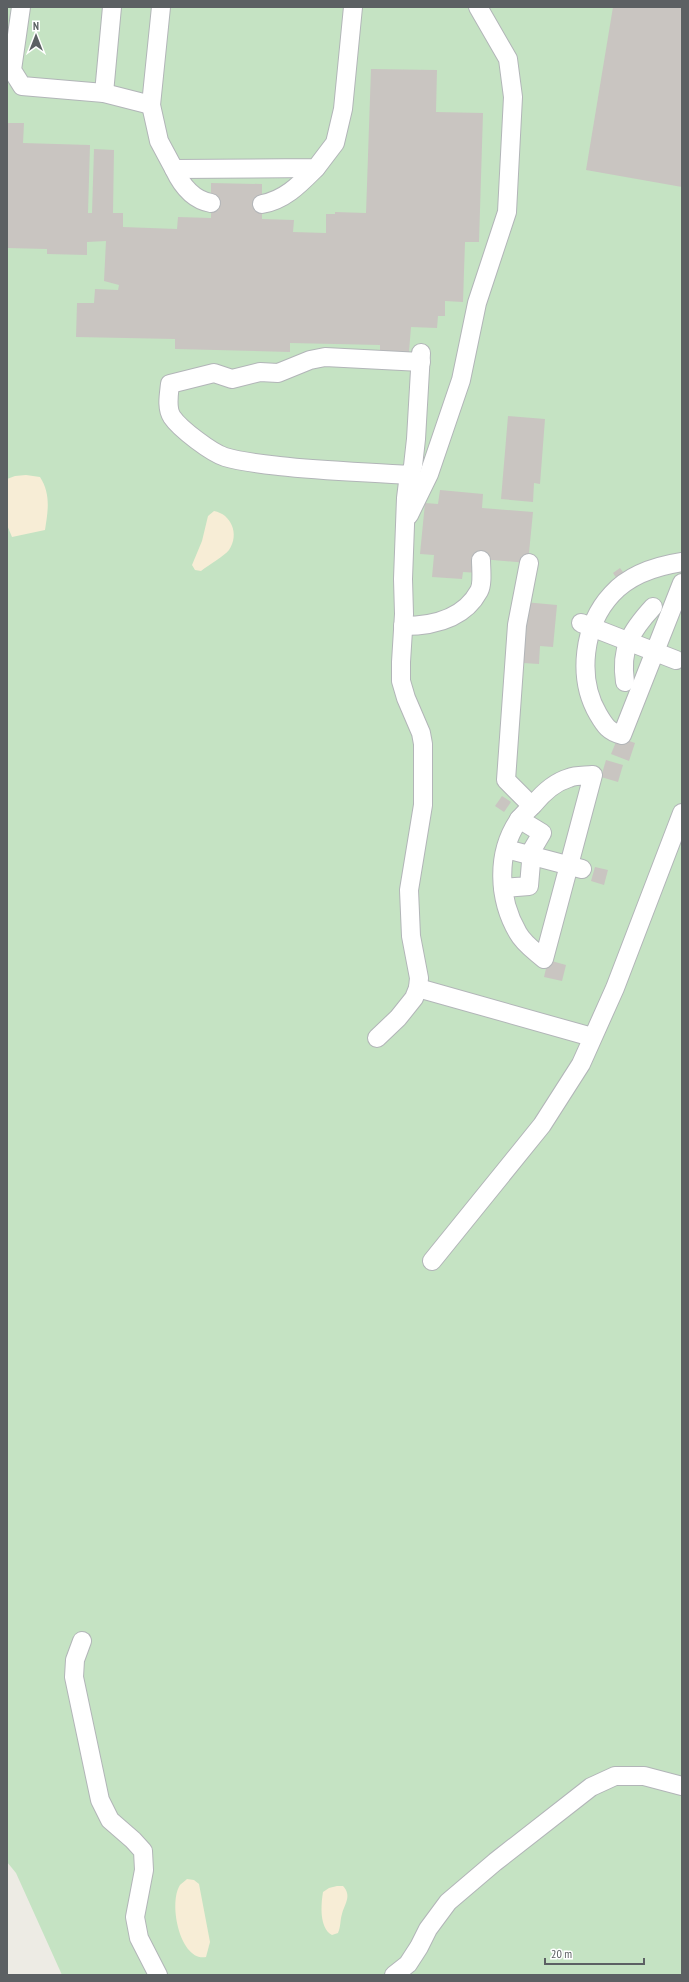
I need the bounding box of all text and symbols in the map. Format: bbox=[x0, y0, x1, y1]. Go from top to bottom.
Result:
north arrow bbox=[16, 16, 56, 56]
text: N bbox=[33, 19, 39, 33]
scale bar bbox=[545, 1940, 644, 1966]
text: 20 m bbox=[551, 1946, 572, 1961]

